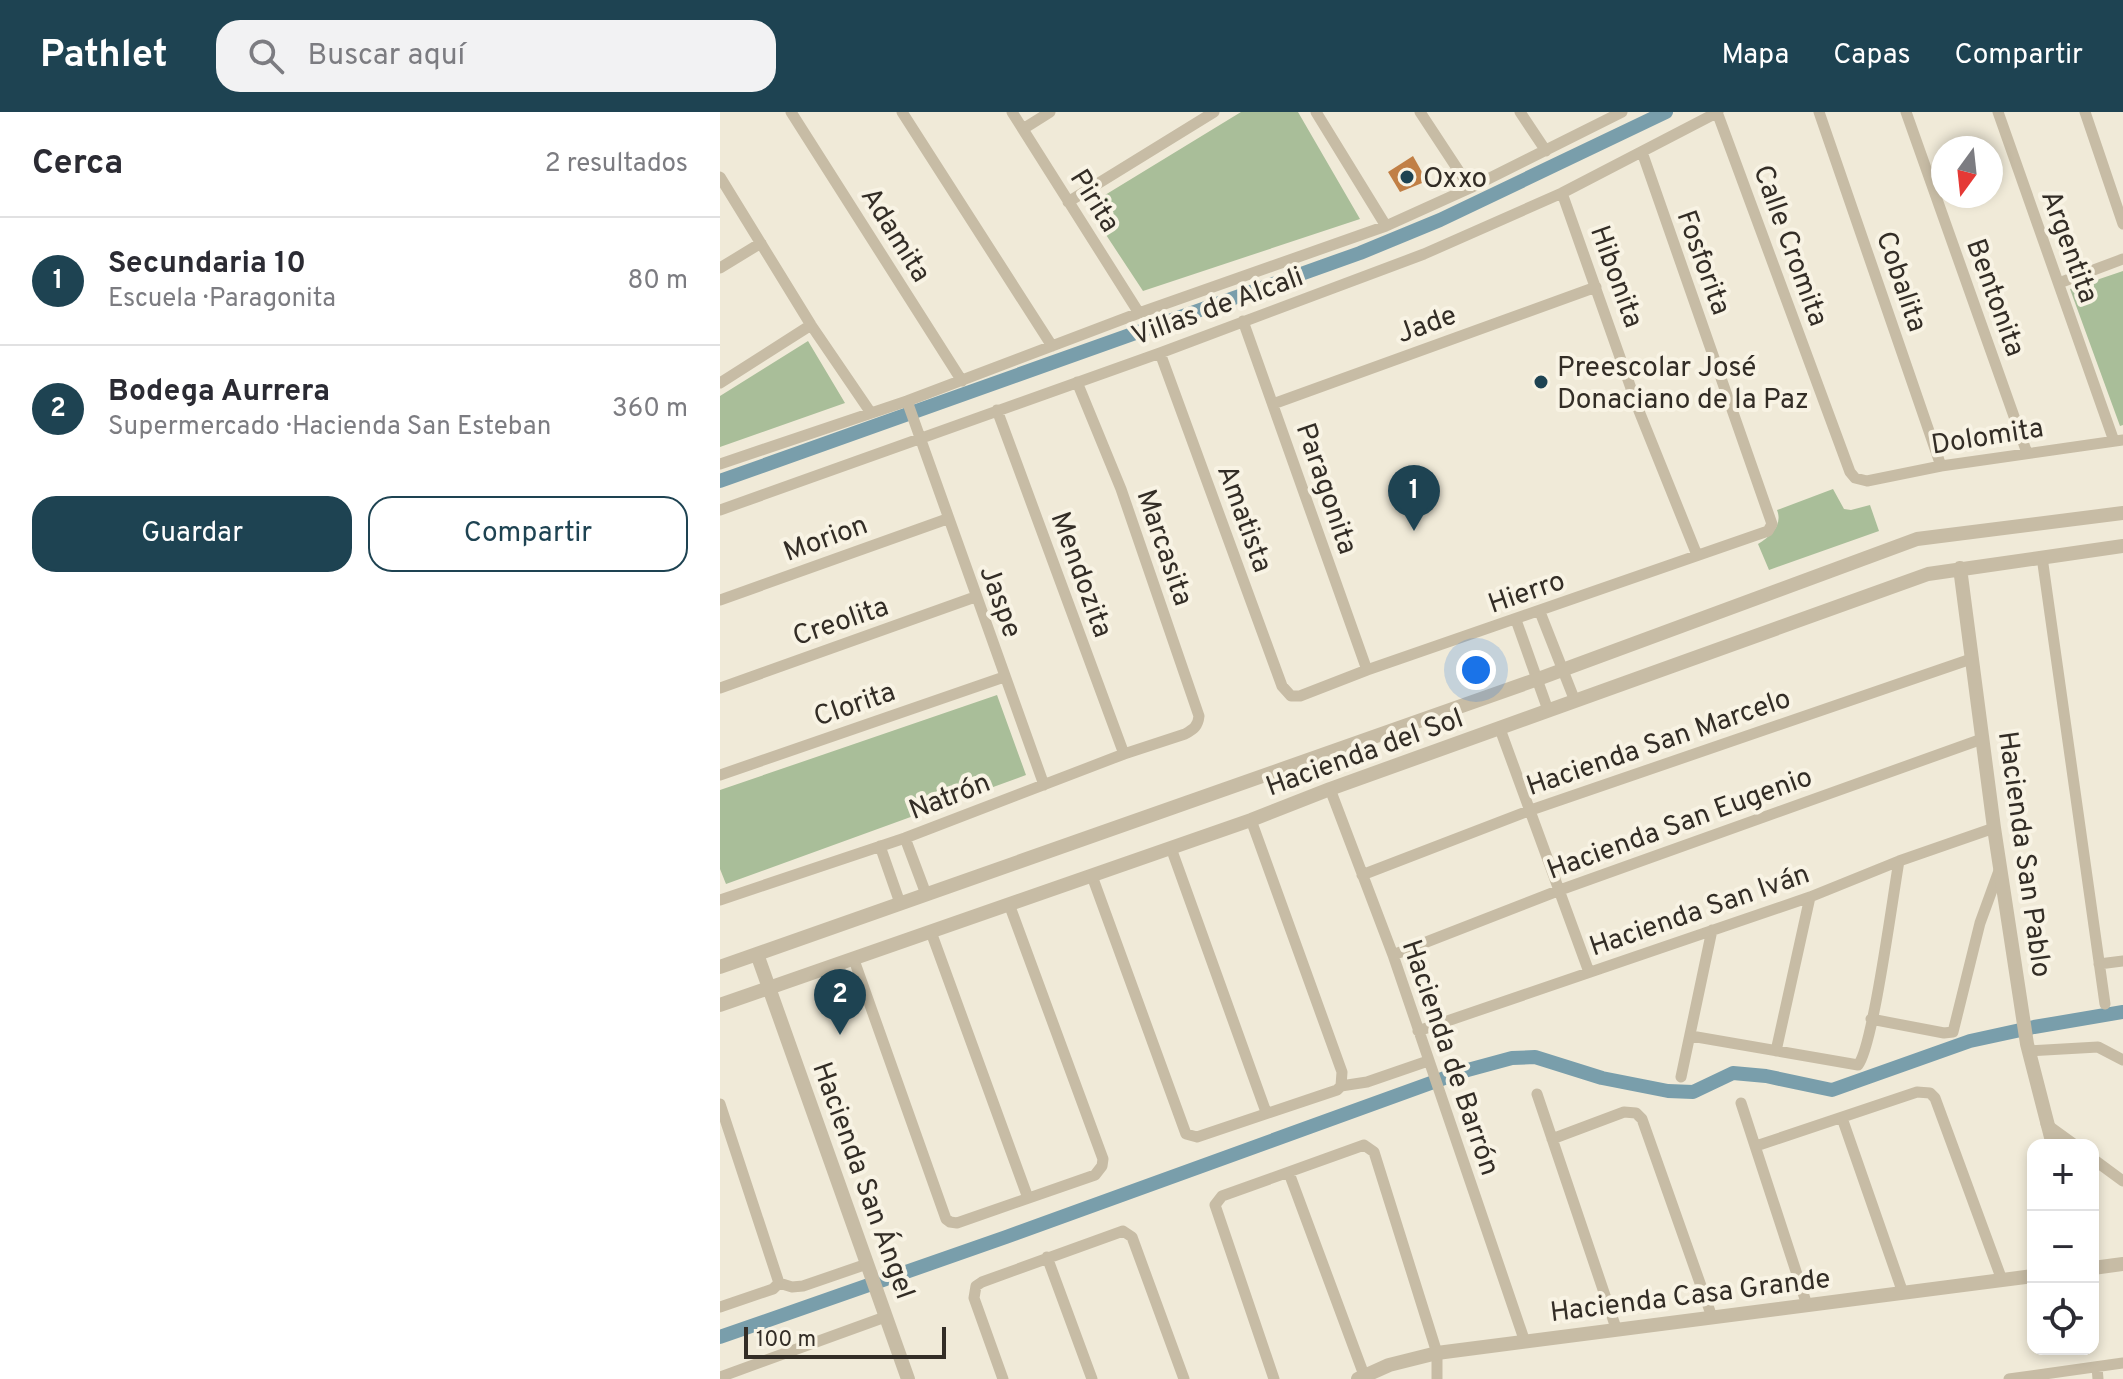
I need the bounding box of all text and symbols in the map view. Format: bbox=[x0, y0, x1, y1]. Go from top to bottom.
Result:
search box bbox=[216, 20, 776, 92]
text: Pathlet bbox=[40, 32, 168, 81]
icon: search bbox=[244, 34, 288, 78]
text: Buscar aquí bbox=[308, 38, 465, 75]
text: Mapa bbox=[1722, 38, 1789, 74]
text: Capas bbox=[1833, 38, 1911, 74]
text: Compartir bbox=[1955, 38, 2083, 74]
north arrow bbox=[1931, 136, 2003, 208]
text: Cerca bbox=[32, 143, 123, 186]
text: 2 resultados bbox=[545, 148, 688, 181]
street label: Calle Cromita bbox=[1743, 161, 1835, 331]
place label: Oxxo bbox=[1423, 162, 1487, 198]
street label: Pirita bbox=[1060, 163, 1127, 240]
marker: Oxxo bbox=[1398, 168, 1416, 186]
street label: Adamita bbox=[851, 181, 938, 290]
street label: Argentita bbox=[2031, 186, 2105, 308]
street label: Fosforita bbox=[1667, 206, 1738, 320]
street label: Hibonita bbox=[1580, 221, 1650, 333]
street label: Cobalita bbox=[1866, 227, 1934, 337]
street label: Bentonita bbox=[1956, 234, 2032, 362]
text: Secundaria 10 bbox=[108, 246, 306, 283]
street label: Villas de Alcali bbox=[1127, 260, 1309, 356]
text: 1 bbox=[53, 265, 63, 298]
text: 80 m bbox=[628, 265, 688, 298]
text: Escuela · Paragonita bbox=[108, 283, 336, 316]
street label: Jade bbox=[1392, 298, 1462, 353]
place label: Preescolar José Donaciano de la Paz bbox=[1557, 351, 1809, 419]
marker: Preescolar José Donaciano de la Paz bbox=[1532, 373, 1550, 391]
text: Bodega Aurrera bbox=[108, 374, 330, 411]
text: 2 bbox=[50, 393, 66, 426]
text: 360 m bbox=[612, 393, 688, 426]
text: Supermercado · Hacienda San Esteban bbox=[108, 411, 551, 444]
street label: Dolomita bbox=[1929, 411, 2046, 465]
street label: Paragonita bbox=[1286, 419, 1364, 559]
street label: Amatista bbox=[1207, 460, 1279, 578]
pin: 1 bbox=[1388, 465, 1440, 531]
street label: Marcasita bbox=[1126, 485, 1200, 611]
button: Guardar bbox=[32, 496, 352, 572]
button: Compartir bbox=[368, 496, 688, 572]
street label: Mendozita bbox=[1041, 507, 1120, 643]
street label: Morion bbox=[779, 508, 873, 572]
street label: Jaspe bbox=[970, 561, 1029, 643]
street label: Hierro bbox=[1484, 564, 1570, 624]
street label: Creolita bbox=[788, 590, 894, 656]
your location bbox=[1456, 650, 1496, 690]
street label: Clorita bbox=[809, 675, 900, 737]
street label: Hacienda San Marcelo bbox=[1522, 682, 1796, 806]
street label: Hacienda del Sol bbox=[1261, 701, 1469, 806]
street label: Hacienda San Pablo bbox=[1988, 729, 2058, 980]
street label: Hacienda San Eugenio bbox=[1542, 760, 1818, 890]
street label: Natrón bbox=[904, 766, 996, 830]
street label: Hacienda San Iván bbox=[1585, 857, 1815, 966]
street label: Hacienda de Barrón bbox=[1392, 935, 1506, 1181]
pin: 2 bbox=[814, 969, 866, 1035]
street label: Hacienda San Ángel bbox=[803, 1057, 924, 1305]
map controls bbox=[2027, 1139, 2099, 1355]
button: + bbox=[2027, 1139, 2099, 1211]
button: − bbox=[2027, 1211, 2099, 1283]
street label: Hacienda Casa Grande bbox=[1548, 1262, 1833, 1332]
button: locate bbox=[2027, 1283, 2099, 1355]
scale bar bbox=[744, 1323, 946, 1359]
text: 100 m bbox=[756, 1327, 816, 1354]

